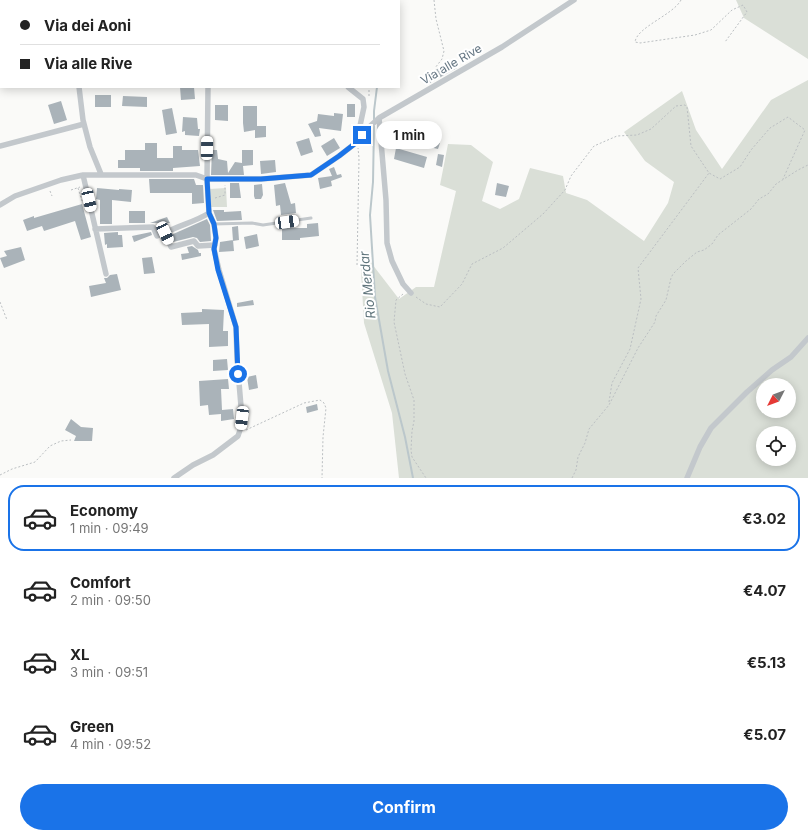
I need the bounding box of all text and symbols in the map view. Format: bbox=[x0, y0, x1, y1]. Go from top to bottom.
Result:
text: Via dei Aoni bbox=[44, 16, 131, 35]
street label: Via alle Rive bbox=[418, 40, 484, 88]
text: Via alle Rive bbox=[44, 54, 132, 73]
callout: 1 min bbox=[376, 121, 442, 149]
route end bbox=[353, 126, 371, 144]
text: 1 min bbox=[393, 127, 425, 143]
car bbox=[201, 136, 213, 160]
car bbox=[80, 187, 98, 213]
car bbox=[274, 214, 300, 230]
car bbox=[154, 220, 176, 246]
water label: Rio Merdar bbox=[355, 249, 378, 320]
route start bbox=[229, 365, 247, 383]
north arrow bbox=[756, 378, 796, 418]
map controls bbox=[756, 378, 796, 466]
car bbox=[235, 405, 249, 431]
button: locate bbox=[756, 426, 796, 466]
icon: car bbox=[22, 500, 58, 536]
text: Economy bbox=[70, 501, 138, 520]
text: €3.02 bbox=[742, 509, 786, 528]
text: 1 min · 09:49 bbox=[70, 520, 149, 536]
icon: car bbox=[22, 572, 58, 608]
text: Comfort bbox=[70, 573, 131, 592]
text: €4.07 bbox=[743, 581, 786, 600]
text: 2 min · 09:50 bbox=[70, 592, 151, 608]
icon: car bbox=[22, 644, 58, 680]
text: XL bbox=[70, 645, 90, 664]
text: €5.13 bbox=[747, 653, 786, 672]
text: 3 min · 09:51 bbox=[70, 664, 148, 680]
icon: car bbox=[22, 716, 58, 752]
text: Green bbox=[70, 717, 114, 736]
text: €5.07 bbox=[743, 725, 786, 744]
text: 4 min · 09:52 bbox=[70, 736, 151, 752]
button: Confirm bbox=[20, 784, 788, 830]

